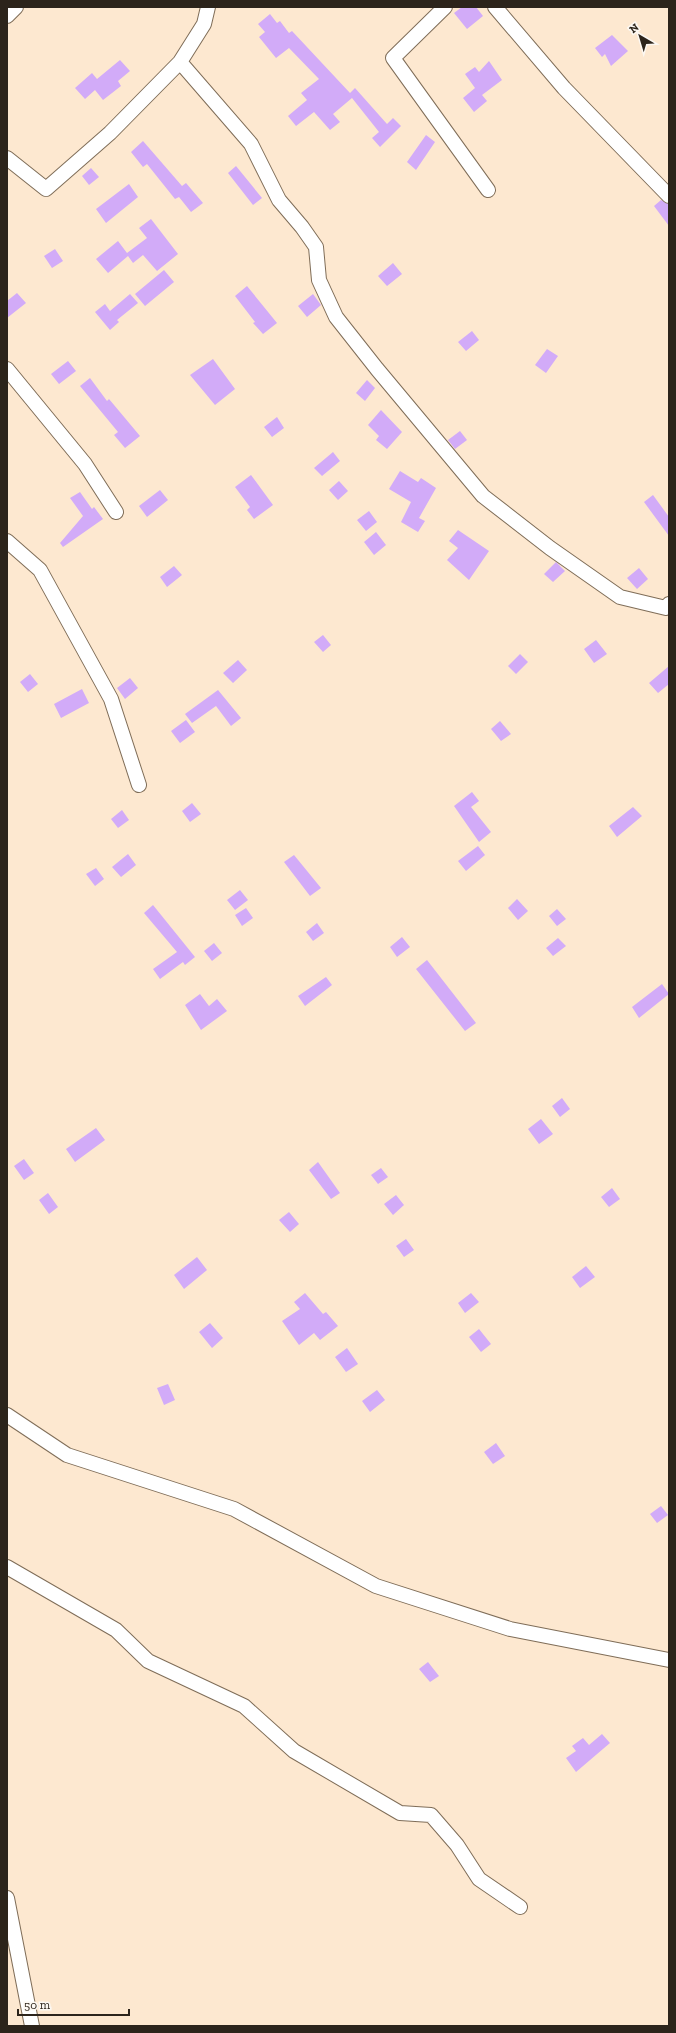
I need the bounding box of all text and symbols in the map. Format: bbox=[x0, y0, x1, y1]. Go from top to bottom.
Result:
north arrow bbox=[620, 16, 660, 56]
text: N bbox=[627, 20, 642, 36]
scale bar bbox=[18, 1991, 129, 2017]
text: 50 m bbox=[24, 1998, 51, 2012]

